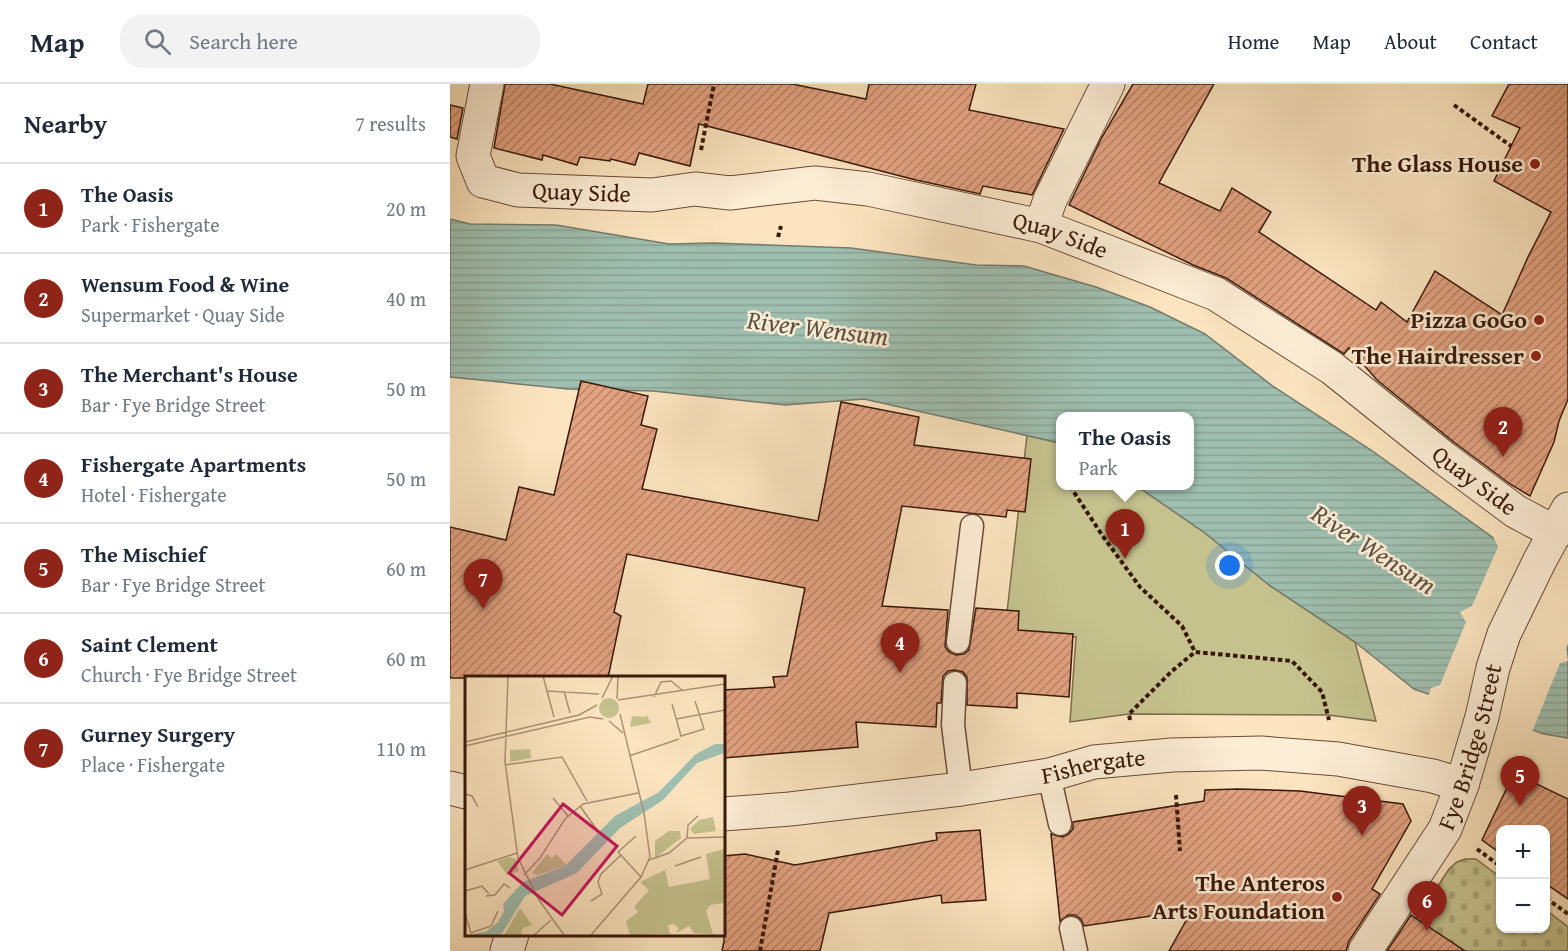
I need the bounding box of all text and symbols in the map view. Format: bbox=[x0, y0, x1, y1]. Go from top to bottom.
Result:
search box bbox=[120, 14, 540, 68]
text: Map bbox=[30, 21, 84, 62]
icon: search bbox=[141, 25, 174, 58]
text: Search here bbox=[189, 25, 298, 57]
text: Home bbox=[1228, 26, 1279, 57]
text: Map bbox=[1312, 26, 1351, 57]
text: About bbox=[1384, 26, 1437, 57]
text: Contact bbox=[1470, 26, 1538, 57]
text: Nearby bbox=[24, 104, 107, 143]
text: 7 results bbox=[355, 109, 426, 138]
place label: The Glass House bbox=[1352, 146, 1523, 181]
marker: The Glass House bbox=[1528, 157, 1542, 171]
street label: Quay Side bbox=[532, 173, 632, 211]
text: The Oasis bbox=[81, 178, 173, 210]
text: 1 bbox=[38, 194, 49, 223]
text: 20 m bbox=[386, 194, 426, 223]
street label: Quay Side bbox=[1010, 202, 1113, 267]
text: Park · Fishergate bbox=[81, 210, 220, 239]
text: Wensum Food & Wine bbox=[81, 268, 289, 300]
text: 2 bbox=[38, 284, 49, 313]
text: 40 m bbox=[386, 284, 426, 313]
water label: River Wensum bbox=[744, 299, 891, 356]
text: Supermarket · Quay Side bbox=[81, 300, 285, 329]
place label: Pizza GoGo bbox=[1410, 302, 1527, 337]
marker: Pizza GoGo bbox=[1532, 313, 1546, 327]
place label: The Hairdresser bbox=[1352, 338, 1524, 373]
marker: The Hairdresser bbox=[1529, 349, 1543, 363]
text: The Merchant's House bbox=[81, 358, 298, 390]
text: 3 bbox=[38, 374, 49, 403]
text: 50 m bbox=[386, 374, 426, 403]
text: Bar · Fye Bridge Street bbox=[81, 390, 265, 419]
pin: 2 bbox=[1484, 408, 1522, 457]
popup bbox=[1056, 412, 1194, 490]
text: The Oasis bbox=[1079, 421, 1171, 453]
street label: Quay Side bbox=[1424, 437, 1525, 524]
text: Fishergate Apartments bbox=[81, 448, 306, 480]
text: Park bbox=[1079, 453, 1117, 482]
text: 4 bbox=[38, 464, 49, 493]
text: 50 m bbox=[386, 464, 426, 493]
text: Hotel · Fishergate bbox=[81, 480, 227, 509]
water label: River Wensum bbox=[1303, 493, 1445, 604]
pin: 1 bbox=[1106, 510, 1144, 559]
text: The Mischief bbox=[81, 538, 206, 570]
your location bbox=[1215, 551, 1244, 580]
text: 5 bbox=[38, 554, 49, 583]
text: 60 m bbox=[386, 554, 426, 583]
pin: 7 bbox=[464, 560, 502, 609]
text: Bar · Fye Bridge Street bbox=[81, 570, 265, 599]
pin: 4 bbox=[880, 624, 920, 673]
text: Saint Clement bbox=[81, 628, 218, 660]
text: 6 bbox=[38, 644, 49, 673]
text: 60 m bbox=[386, 644, 426, 673]
text: Church · Fye Bridge Street bbox=[81, 660, 297, 689]
street label: Fye Bridge Street bbox=[1428, 660, 1511, 835]
inset map bbox=[465, 676, 724, 936]
text: Gurney Surgery bbox=[81, 718, 235, 750]
text: 7 bbox=[38, 734, 49, 763]
text: 110 m bbox=[376, 734, 426, 763]
street label: Fishergate bbox=[1039, 739, 1147, 793]
text: Place · Fishergate bbox=[81, 750, 225, 779]
pin: 5 bbox=[1500, 756, 1540, 806]
pin: 3 bbox=[1342, 786, 1382, 836]
map controls bbox=[1496, 825, 1550, 933]
button: + bbox=[1496, 825, 1550, 879]
place label: The Anteros Arts Foundation bbox=[1152, 865, 1325, 928]
button: − bbox=[1496, 879, 1550, 933]
pin: 6 bbox=[1408, 882, 1446, 931]
marker: The Anteros Arts Foundation bbox=[1330, 890, 1344, 904]

